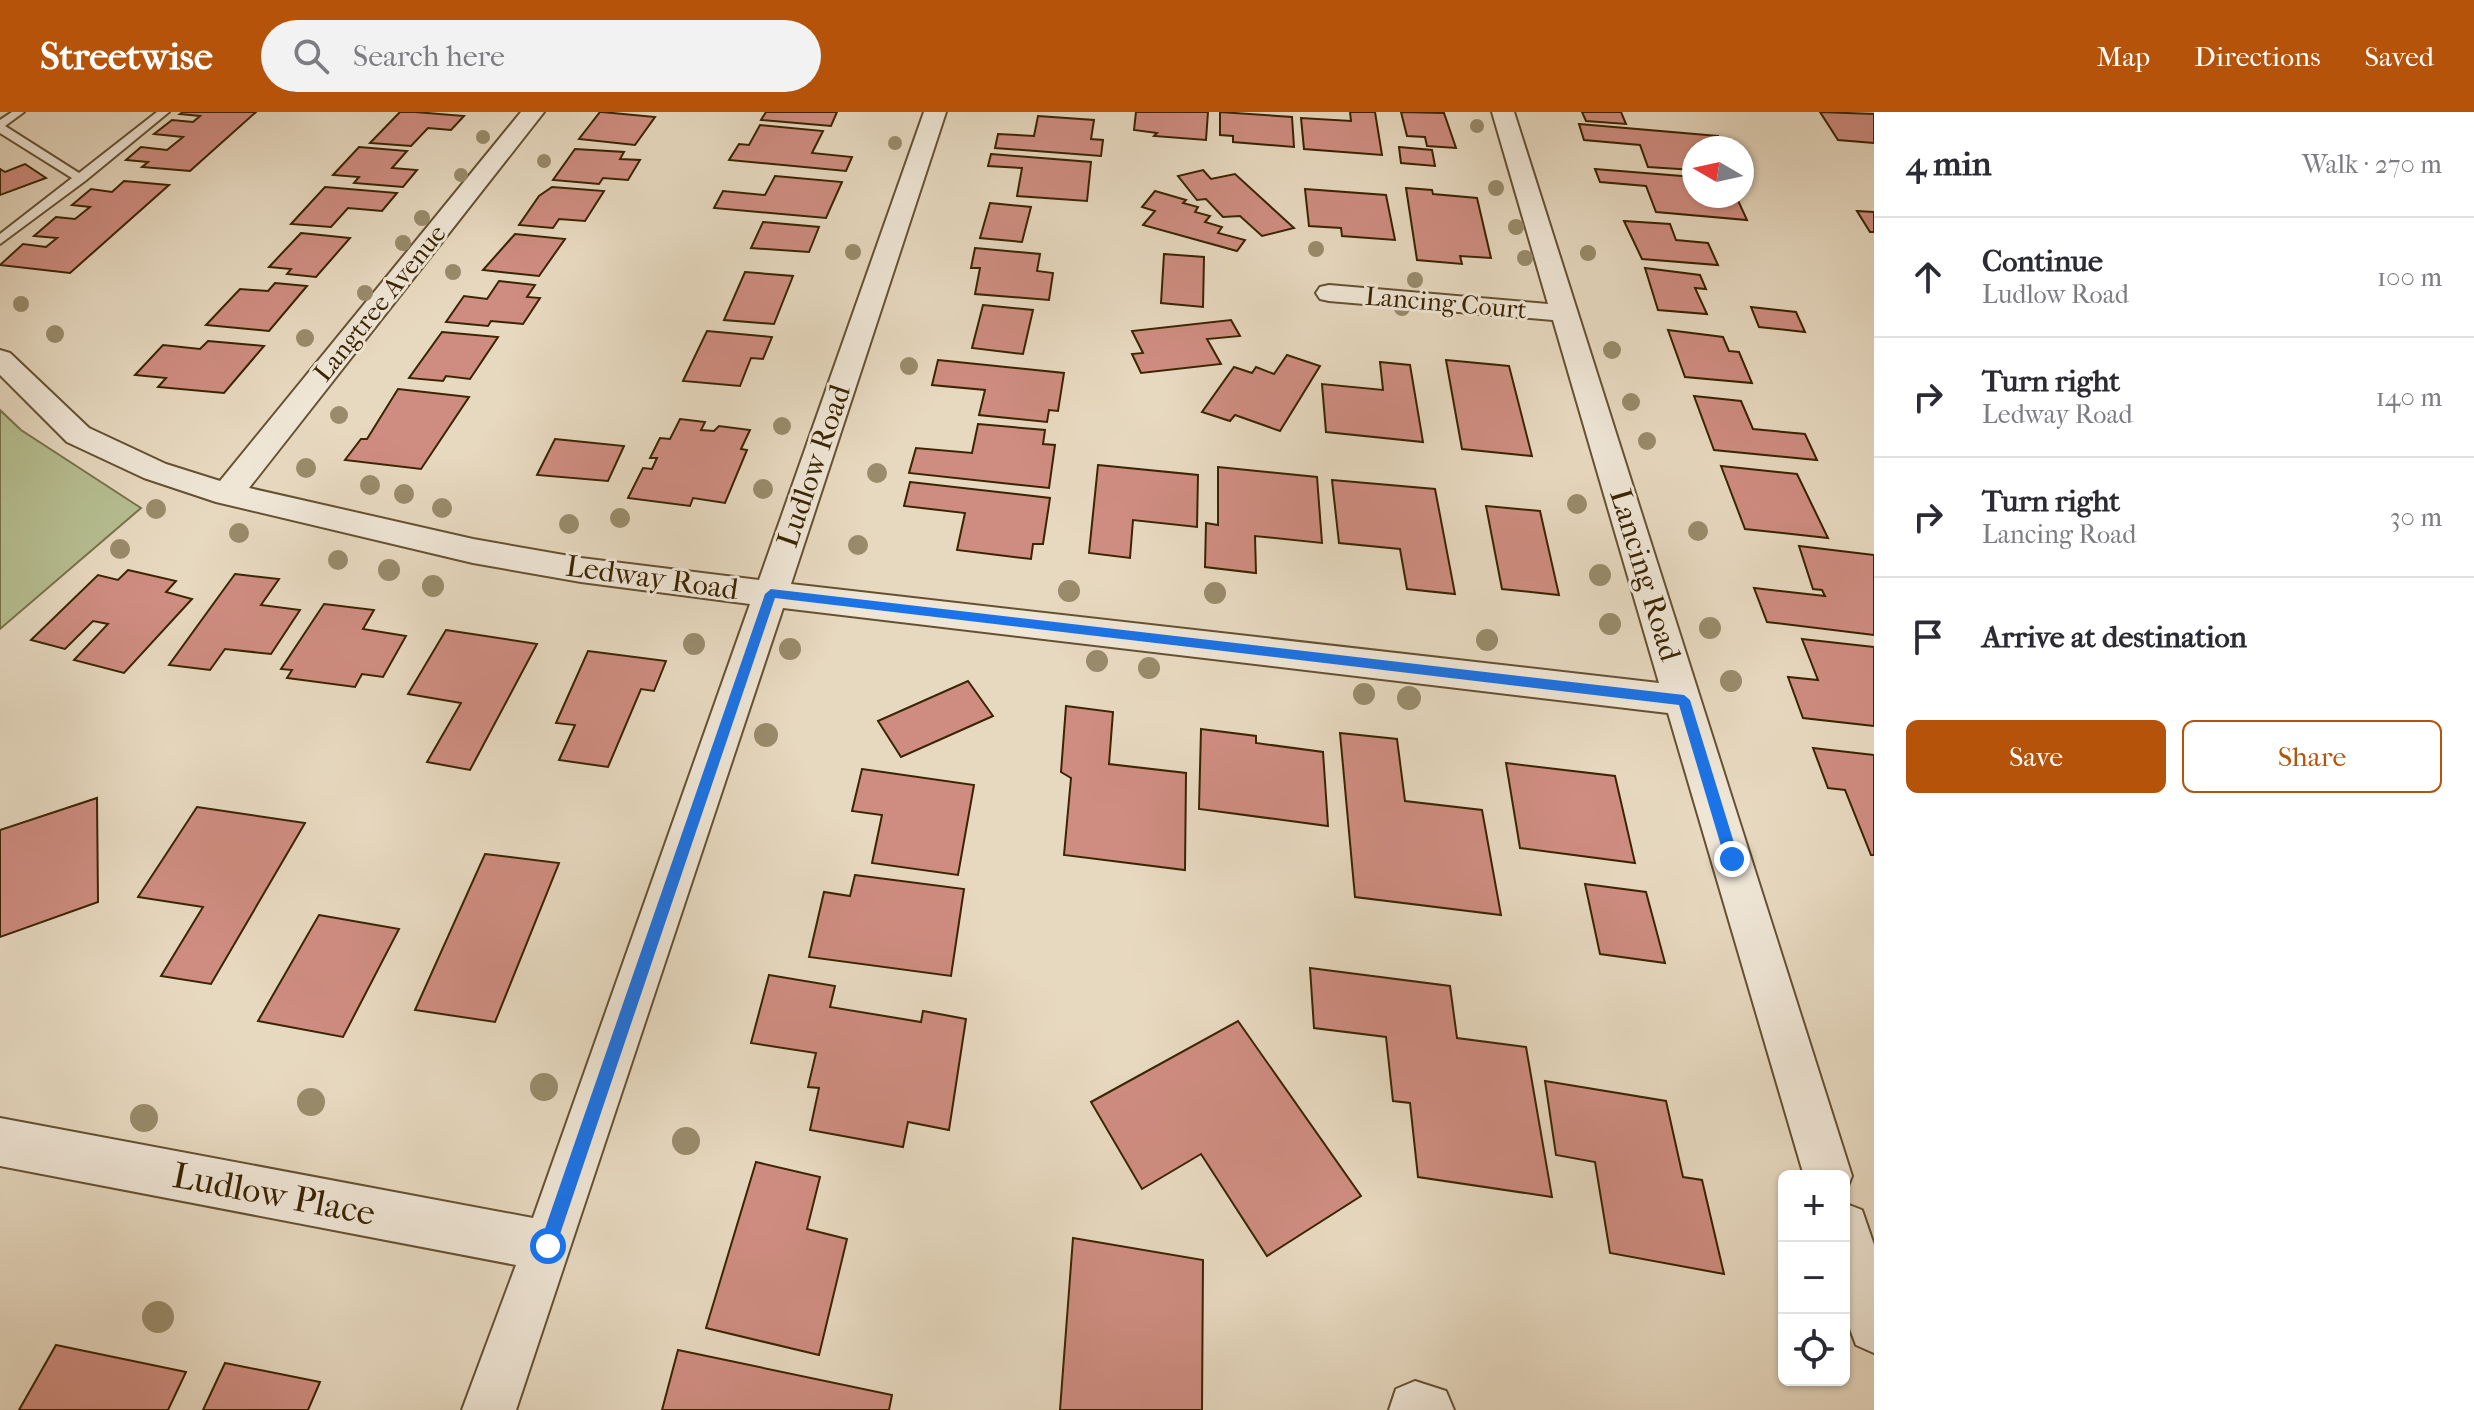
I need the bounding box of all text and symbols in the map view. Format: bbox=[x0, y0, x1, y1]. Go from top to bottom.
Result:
search box bbox=[261, 20, 821, 92]
text: Streetwise bbox=[40, 34, 213, 79]
icon: search bbox=[289, 34, 333, 78]
text: Search here bbox=[353, 39, 505, 74]
text: Map bbox=[2097, 40, 2150, 73]
text: Directions bbox=[2194, 40, 2321, 73]
text: Saved bbox=[2365, 40, 2434, 73]
north arrow bbox=[1682, 136, 1754, 208]
text: 4 min bbox=[1906, 144, 1991, 184]
text: Walk · 270 m bbox=[2302, 149, 2442, 180]
street label: Langtree Avenue bbox=[307, 218, 453, 388]
text: Continue bbox=[1982, 244, 2103, 279]
icon: ahead bbox=[1906, 255, 1950, 299]
text: 100 m bbox=[2377, 262, 2442, 293]
text: Ludlow Road bbox=[1982, 279, 2129, 310]
street label: Lancing Court bbox=[1364, 280, 1529, 326]
text: Turn right bbox=[1982, 364, 2120, 399]
icon: right bbox=[1906, 375, 1950, 419]
street label: Ludlow Road bbox=[770, 380, 858, 552]
text: 140 m bbox=[2376, 382, 2442, 413]
text: Ledway Road bbox=[1982, 399, 2133, 430]
text: Turn right bbox=[1982, 484, 2120, 519]
street label: Lancing Road bbox=[1602, 485, 1688, 666]
icon: right bbox=[1906, 495, 1950, 539]
text: 30 m bbox=[2390, 502, 2442, 533]
text: Lancing Road bbox=[1982, 519, 2136, 550]
street label: Ledway Road bbox=[564, 549, 741, 608]
icon: arrive bbox=[1906, 615, 1950, 659]
text: Arrive at destination bbox=[1982, 620, 2247, 655]
button: Save bbox=[1906, 720, 2166, 793]
button: Share bbox=[2182, 720, 2442, 793]
route end bbox=[1714, 841, 1750, 877]
street label: Ludlow Place bbox=[169, 1154, 379, 1234]
map controls bbox=[1778, 1170, 1850, 1386]
button: + bbox=[1778, 1170, 1850, 1242]
route start bbox=[530, 1228, 566, 1264]
button: − bbox=[1778, 1242, 1850, 1314]
button: locate bbox=[1778, 1314, 1850, 1386]

